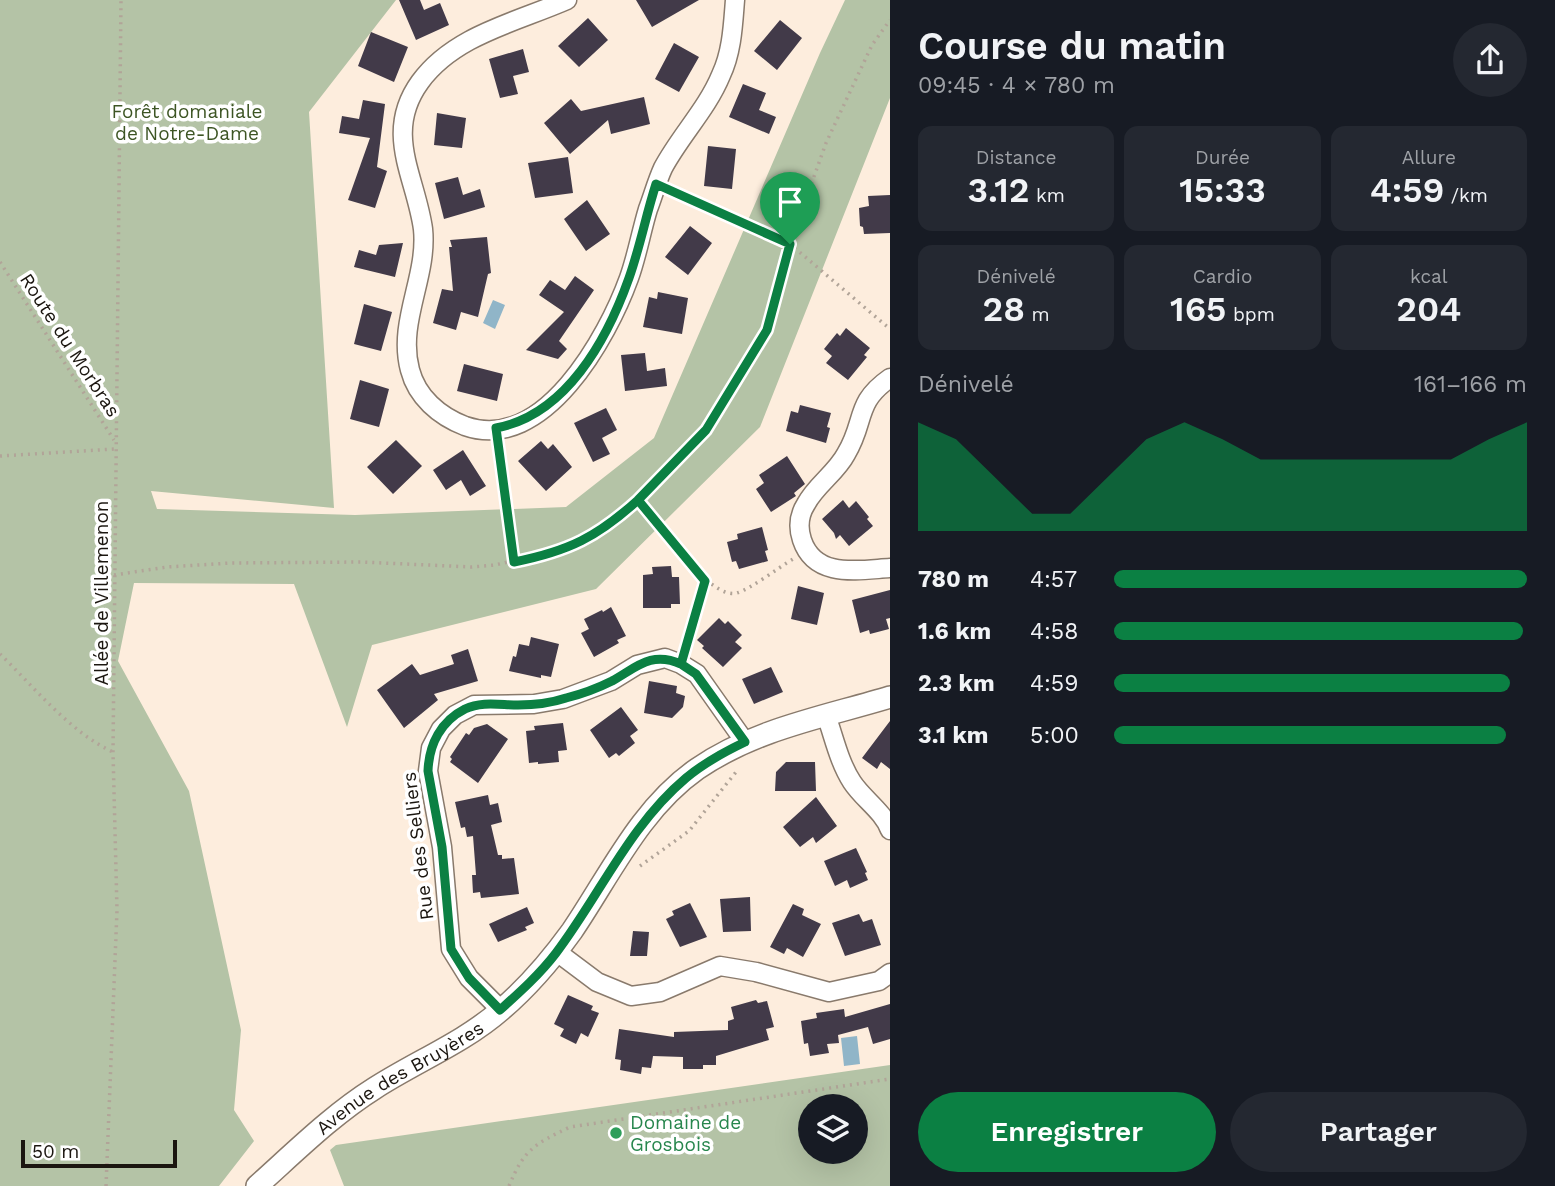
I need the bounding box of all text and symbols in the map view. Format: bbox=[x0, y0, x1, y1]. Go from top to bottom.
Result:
button: share bbox=[1453, 23, 1527, 97]
text: Course du matin bbox=[918, 24, 1226, 68]
text: 09:45 · 4 × 780 m bbox=[918, 72, 1115, 99]
park label: Forêt domaniale de Notre-Dame bbox=[111, 100, 263, 145]
text: Distance bbox=[976, 146, 1057, 169]
text: Durée bbox=[1195, 146, 1250, 169]
text: Allure bbox=[1402, 146, 1456, 169]
text: 3.12 bbox=[968, 169, 1029, 211]
text: 15:33 bbox=[1179, 169, 1266, 211]
text: 4:59 bbox=[1370, 169, 1444, 211]
pin bbox=[760, 172, 820, 244]
icon: arrive bbox=[771, 183, 809, 221]
text: km bbox=[1029, 184, 1065, 207]
text: /km bbox=[1444, 184, 1488, 207]
text: Dénivelé bbox=[977, 265, 1056, 288]
text: Cardio bbox=[1193, 265, 1252, 288]
text: kcal bbox=[1410, 265, 1448, 288]
street label: Route du Morbras bbox=[15, 269, 125, 421]
text: 28 bbox=[983, 288, 1025, 330]
text: 165 bbox=[1170, 288, 1226, 330]
text: 204 bbox=[1396, 288, 1461, 330]
text: m bbox=[1025, 303, 1050, 326]
text: bpm bbox=[1226, 303, 1275, 326]
text: Dénivelé bbox=[918, 371, 1014, 398]
text: 161–166 m bbox=[1414, 371, 1527, 398]
street label: Allée de Villemenon bbox=[90, 500, 113, 686]
text: 780 m bbox=[918, 566, 989, 593]
text: 4:57 bbox=[1030, 566, 1077, 593]
text: 1.6 km bbox=[918, 618, 991, 645]
text: 4:58 bbox=[1030, 618, 1078, 645]
text: 2.3 km bbox=[918, 670, 995, 697]
text: 4:59 bbox=[1030, 670, 1078, 697]
text: 3.1 km bbox=[918, 722, 988, 749]
text: 5:00 bbox=[1030, 722, 1079, 749]
street label: Rue des Selliers bbox=[397, 771, 439, 921]
street label: Avenue des Bruyères bbox=[311, 1016, 488, 1139]
button: Enregistrer bbox=[918, 1092, 1216, 1172]
button: Partager bbox=[1230, 1092, 1527, 1172]
map controls bbox=[798, 1094, 868, 1164]
button: layers bbox=[798, 1094, 868, 1164]
place label: Domaine de Grosbois bbox=[630, 1111, 741, 1156]
marker: Domaine de Grosbois bbox=[608, 1125, 624, 1141]
scale bar bbox=[21, 1137, 177, 1169]
text: 50 m bbox=[32, 1140, 79, 1163]

